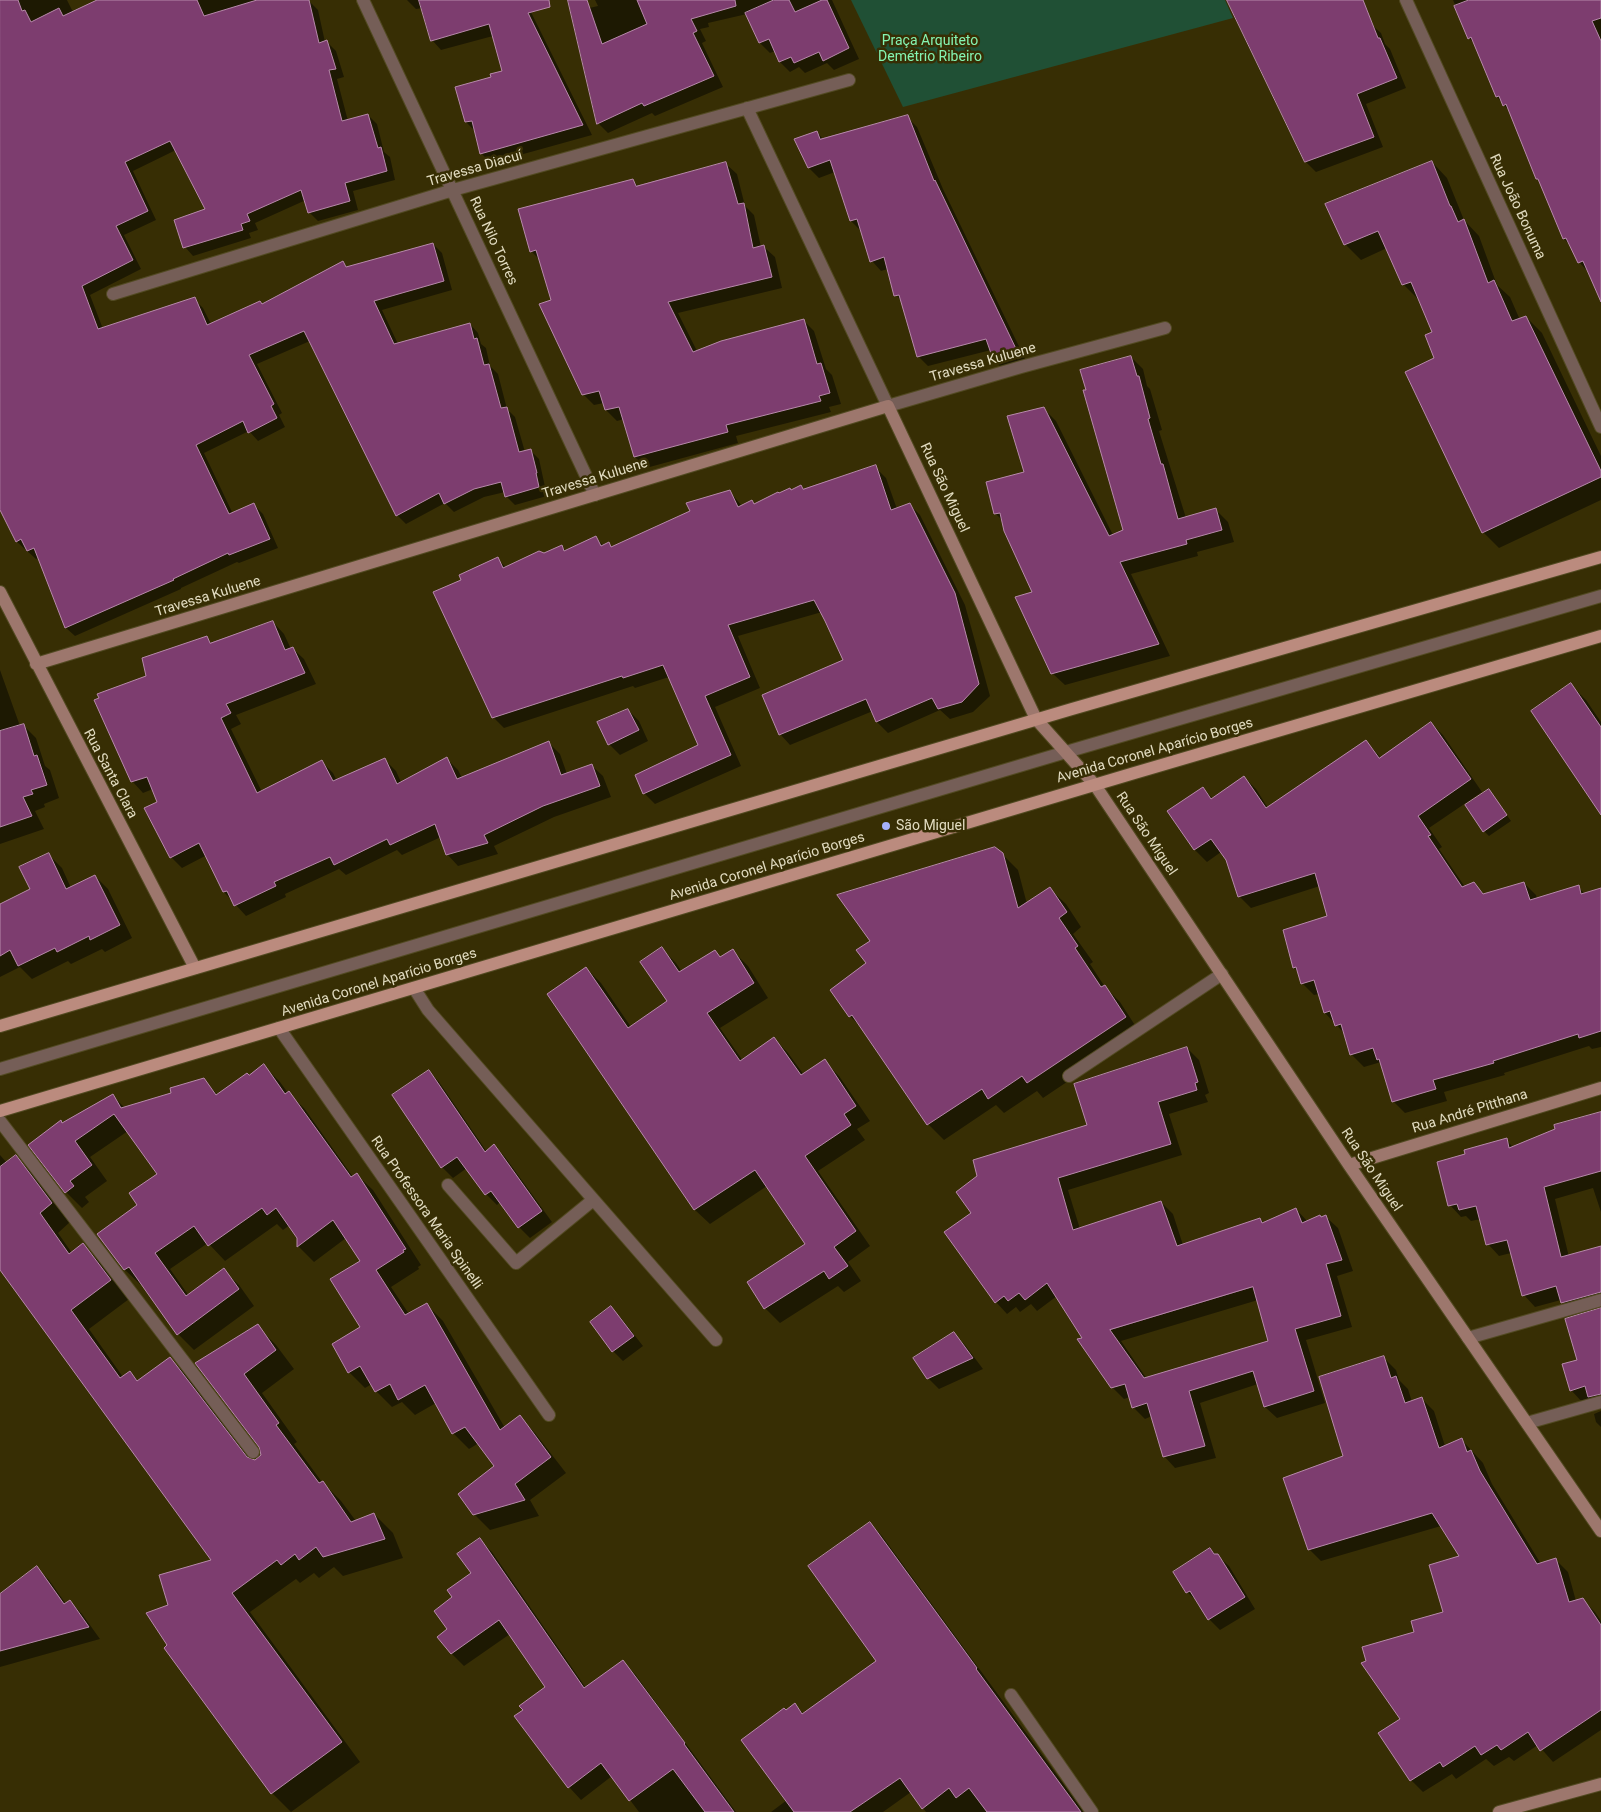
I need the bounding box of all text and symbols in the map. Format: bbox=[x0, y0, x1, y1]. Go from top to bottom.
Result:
park label: Praça Arquiteto Demétrio Ribeiro bbox=[878, 33, 982, 65]
street label: Travessa Diacuí bbox=[425, 147, 525, 191]
street label: Rua João Bonuma bbox=[1485, 152, 1549, 262]
street label: Rua Nilo Torres bbox=[465, 194, 521, 288]
street label: Travessa Kuluene bbox=[928, 340, 1038, 386]
street label: Rua São Miguel bbox=[916, 441, 972, 535]
street label: Travessa Kuluene bbox=[540, 455, 650, 503]
street label: Travessa Kuluene bbox=[153, 573, 263, 621]
street label: Avenida Coronel Aparício Borges bbox=[1055, 715, 1255, 787]
street label: Rua Santa Clara bbox=[79, 726, 141, 822]
street label: Rua São Miguel bbox=[1112, 789, 1180, 879]
place label: São Miguel bbox=[896, 818, 965, 834]
marker: São Miguel bbox=[880, 820, 892, 832]
street label: Avenida Coronel Aparício Borges bbox=[667, 829, 867, 905]
street label: Avenida Coronel Aparício Borges bbox=[279, 945, 479, 1021]
street label: Rua André Pitthana bbox=[1410, 1086, 1530, 1138]
street label: Rua São Miguel bbox=[1337, 1125, 1405, 1215]
street label: Rua Professora Maria Spinelli bbox=[367, 1133, 485, 1293]

